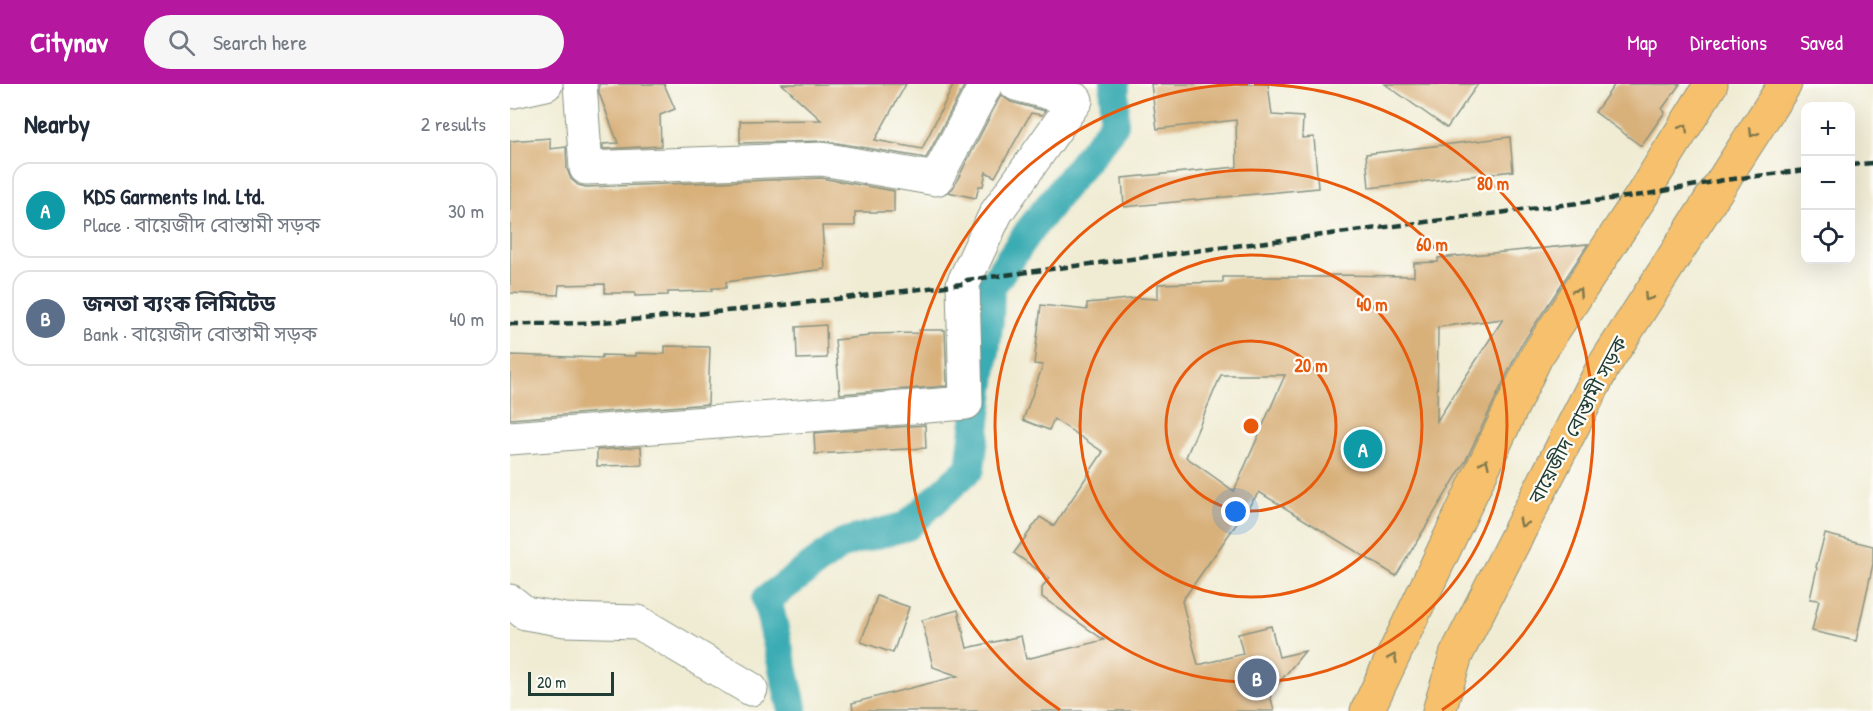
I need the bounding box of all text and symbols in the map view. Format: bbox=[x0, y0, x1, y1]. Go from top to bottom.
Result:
search box bbox=[144, 15, 564, 69]
text: Citynav bbox=[30, 23, 108, 61]
icon: search bbox=[165, 26, 198, 59]
text: Search here bbox=[213, 27, 307, 57]
text: Map bbox=[1627, 28, 1657, 57]
text: Directions bbox=[1690, 28, 1767, 57]
text: Saved bbox=[1800, 28, 1843, 57]
map controls bbox=[1801, 102, 1855, 264]
button: + bbox=[1801, 102, 1855, 156]
text: Nearby bbox=[24, 106, 90, 141]
text: 2 results bbox=[421, 110, 486, 137]
one-way arrow bbox=[1676, 124, 1688, 134]
one-way arrow bbox=[1750, 127, 1761, 138]
button: − bbox=[1801, 156, 1855, 210]
text: 80 m bbox=[1477, 171, 1509, 196]
text: KDS Garments Ind. Ltd. bbox=[83, 181, 265, 211]
text: A bbox=[41, 197, 50, 224]
text: 30 m bbox=[448, 197, 484, 224]
button: locate bbox=[1801, 210, 1855, 264]
text: Place · বায়েজীদ বোস্তামী সড়ক bbox=[83, 211, 320, 238]
text: 60 m bbox=[1416, 232, 1448, 257]
text: জনতা ব্যংক লিমিটেড bbox=[83, 288, 275, 318]
one-way arrow bbox=[1571, 288, 1583, 298]
one-way arrow bbox=[1643, 291, 1655, 301]
text: 40 m bbox=[1356, 292, 1388, 317]
text: B bbox=[40, 305, 51, 332]
text: 40 m bbox=[449, 305, 484, 332]
text: Bank · বায়েজীদ বোস্তামী সড়ক bbox=[83, 320, 317, 347]
street label: বায়েজীদ বোস্তামী সড়ক bbox=[1522, 331, 1633, 509]
text: 20 m bbox=[1295, 353, 1327, 378]
centre of rings bbox=[1241, 416, 1261, 436]
pin: A bbox=[1344, 426, 1382, 472]
one-way arrow bbox=[1478, 459, 1490, 470]
your location bbox=[1221, 497, 1250, 526]
one-way arrow bbox=[1519, 517, 1530, 527]
one-way arrow bbox=[1385, 654, 1397, 665]
pin: B bbox=[1238, 656, 1276, 700]
scale bar bbox=[528, 669, 614, 696]
text: 20 m bbox=[537, 671, 566, 693]

